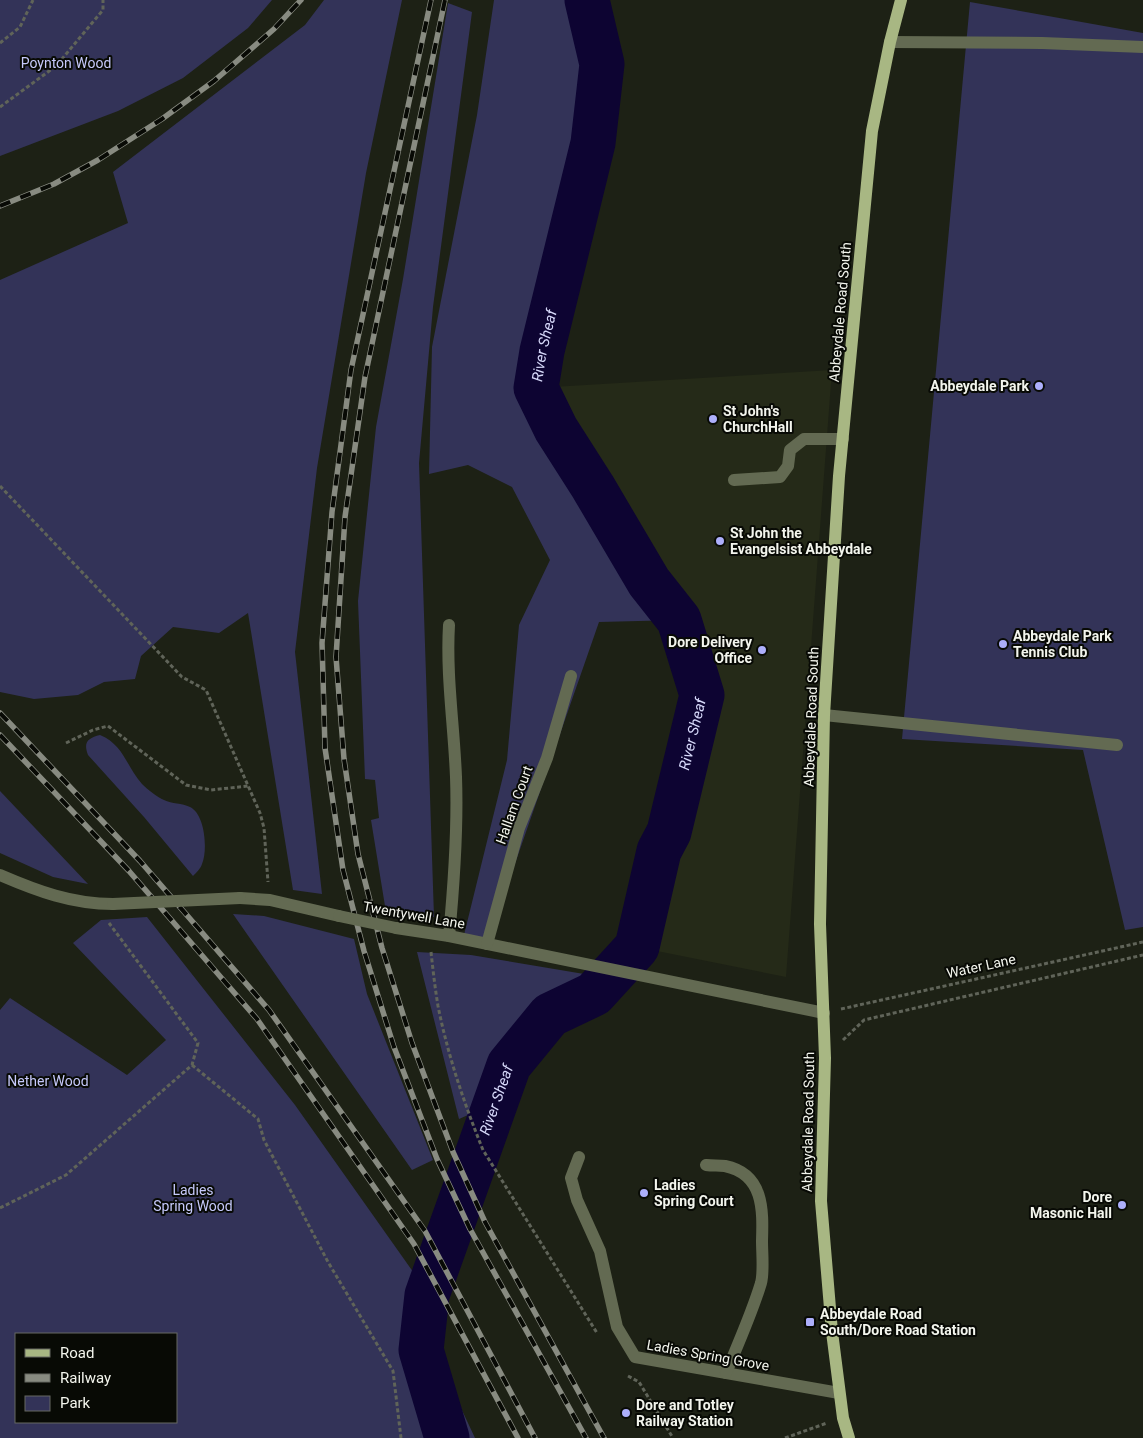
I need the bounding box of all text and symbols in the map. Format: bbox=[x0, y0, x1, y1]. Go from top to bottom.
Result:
park label: Poynton Wood bbox=[21, 55, 111, 71]
street label: Abbeydale Road South bbox=[826, 241, 854, 383]
water label: River Sheaf bbox=[528, 306, 561, 383]
place label: Abbeydale Park bbox=[930, 378, 1030, 394]
marker: Abbeydale Park bbox=[1033, 380, 1045, 392]
place label: St John's ChurchHall bbox=[723, 403, 793, 435]
marker: St John's ChurchHall bbox=[707, 413, 719, 425]
place label: St John the Evangelsist Abbeydale bbox=[730, 525, 872, 557]
marker: St John the Evangelsist Abbeydale bbox=[714, 535, 726, 547]
place label: Abbeydale Park Tennis Club bbox=[1013, 628, 1112, 660]
place label: Dore Delivery Office bbox=[668, 634, 753, 666]
marker: Abbeydale Park Tennis Club bbox=[997, 638, 1009, 650]
marker: Dore Delivery Office bbox=[756, 644, 768, 656]
street label: Abbeydale Road South bbox=[801, 647, 821, 787]
water label: River Sheaf bbox=[675, 695, 710, 772]
street label: Hallam Court bbox=[492, 763, 536, 846]
street label: Twentywell Lane bbox=[362, 898, 466, 932]
street label: Water Lane bbox=[945, 951, 1017, 981]
street label: Abbeydale Road South bbox=[799, 1052, 817, 1192]
water label: River Sheaf bbox=[476, 1061, 518, 1138]
park label: Nether Wood bbox=[7, 1073, 89, 1089]
place label: Ladies Spring Court bbox=[654, 1177, 734, 1209]
park label: Ladies Spring Wood bbox=[153, 1182, 233, 1214]
marker: Ladies Spring Court bbox=[638, 1187, 650, 1199]
place label: Dore Masonic Hall bbox=[1030, 1189, 1112, 1221]
marker: Dore Masonic Hall bbox=[1116, 1199, 1128, 1211]
place label: Abbeydale Road South/Dore Road Station bbox=[820, 1306, 976, 1338]
marker: Abbeydale Road South/Dore Road Station bbox=[804, 1316, 816, 1328]
legend bbox=[15, 1333, 178, 1423]
street label: Ladies Spring Grove bbox=[645, 1336, 771, 1374]
text: Road bbox=[60, 1344, 94, 1362]
text: Railway bbox=[60, 1369, 111, 1387]
text: Park bbox=[60, 1394, 91, 1412]
place label: Dore and Totley Railway Station bbox=[636, 1397, 735, 1429]
marker: Dore and Totley Railway Station bbox=[620, 1407, 632, 1419]

